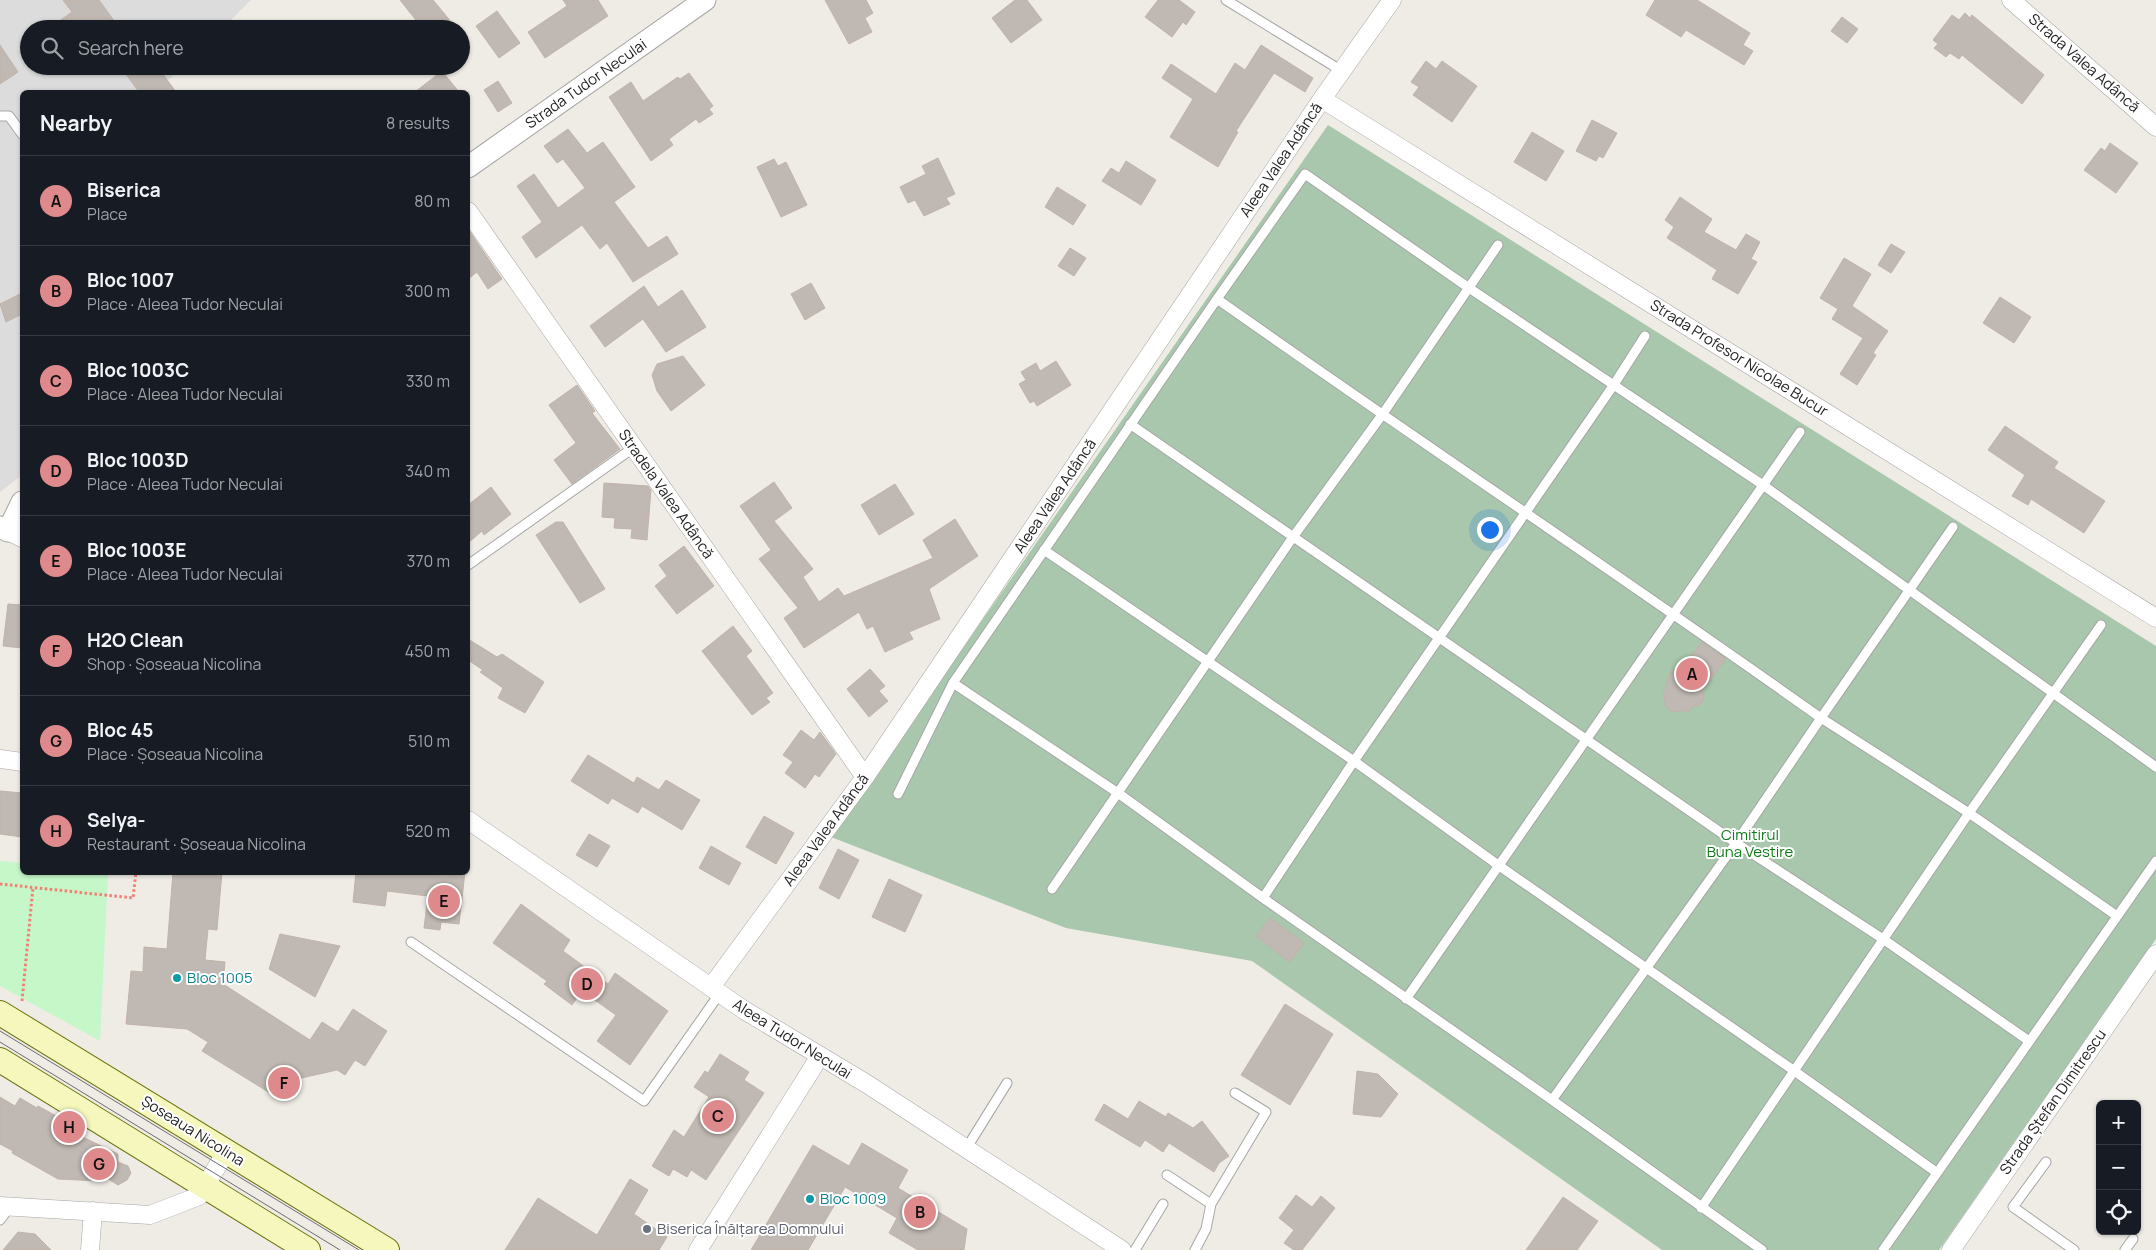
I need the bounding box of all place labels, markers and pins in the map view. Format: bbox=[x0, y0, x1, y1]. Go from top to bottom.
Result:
pin: A bbox=[1676, 655, 1708, 693]
pin: E bbox=[428, 882, 460, 920]
pin: D bbox=[571, 965, 603, 1003]
place label: Bloc 1005 bbox=[187, 967, 253, 988]
marker: Bloc 1005 bbox=[171, 972, 183, 984]
pin: F bbox=[268, 1064, 300, 1102]
pin: C bbox=[702, 1097, 734, 1135]
pin: H bbox=[53, 1108, 85, 1146]
pin: G bbox=[83, 1145, 115, 1183]
place label: Bloc 1009 bbox=[820, 1188, 886, 1209]
marker: Bloc 1009 bbox=[804, 1193, 816, 1205]
pin: B bbox=[904, 1193, 936, 1231]
place label: Biserica Înălțarea Domnului bbox=[657, 1218, 844, 1239]
marker: Biserica Înălțarea Domnului bbox=[641, 1223, 653, 1235]

